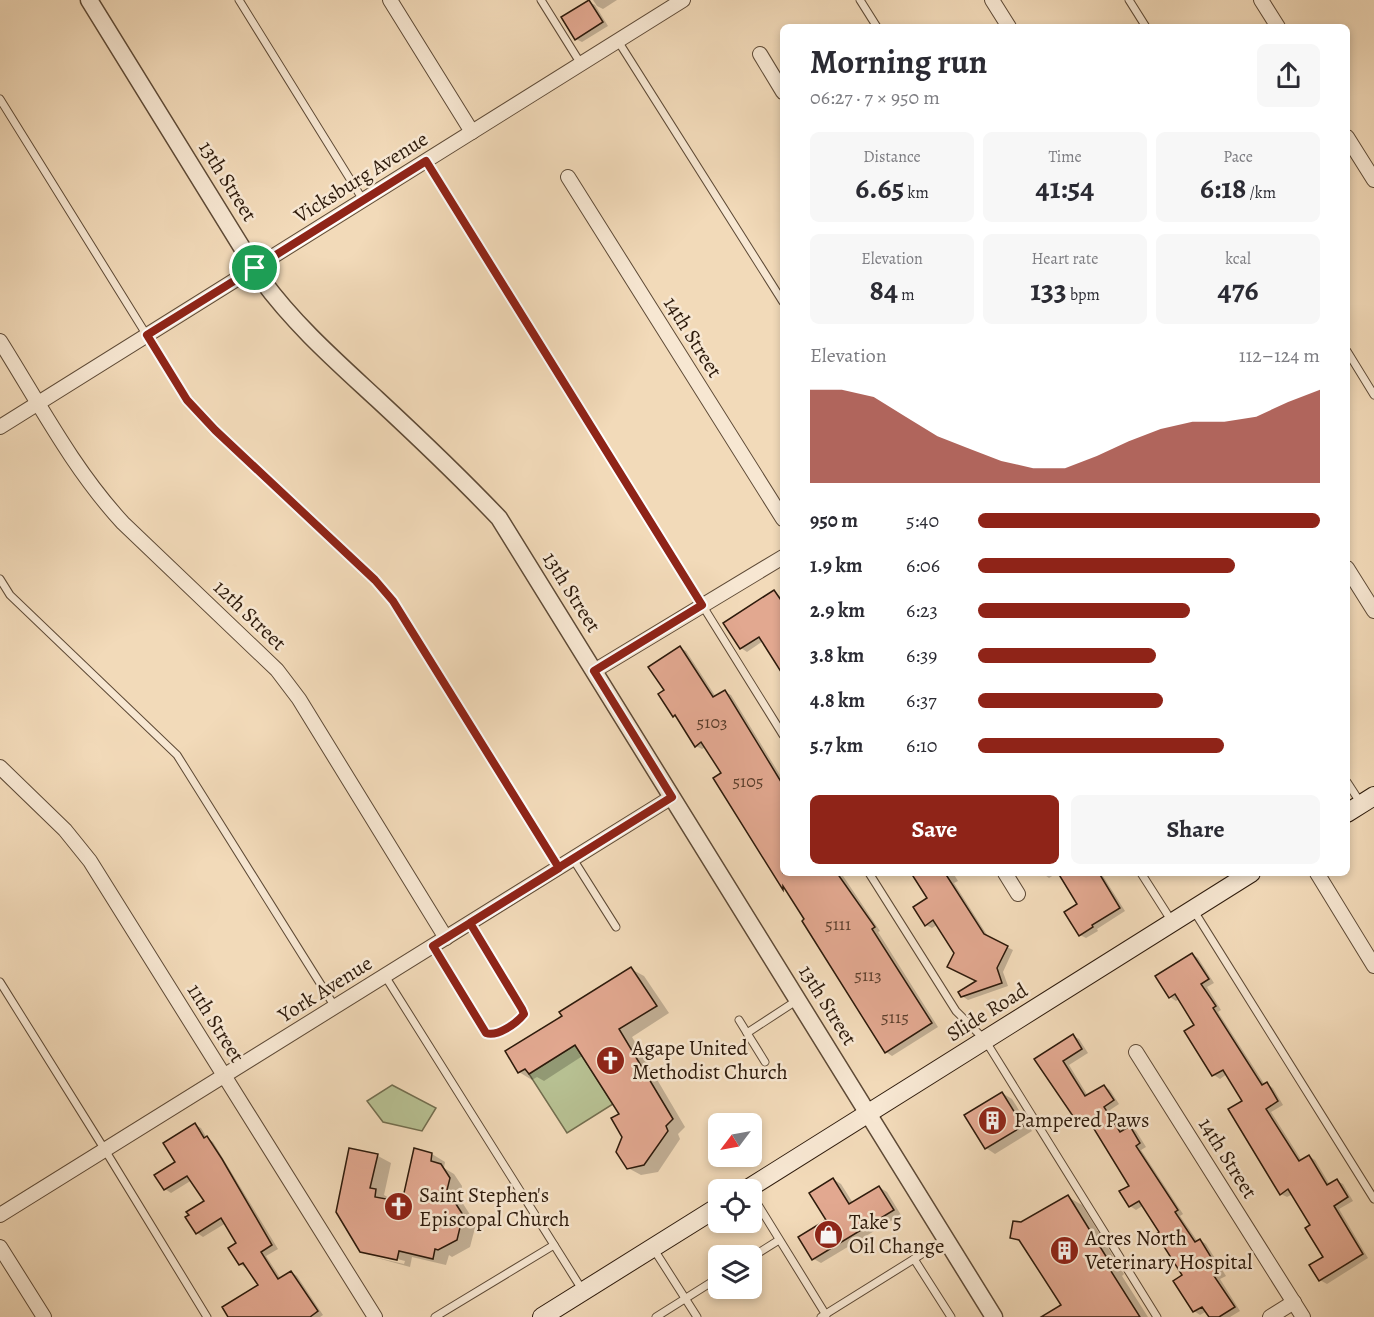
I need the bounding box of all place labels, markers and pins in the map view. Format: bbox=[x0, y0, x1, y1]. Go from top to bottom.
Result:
pin bbox=[229, 242, 280, 293]
place label: Agape United Methodist Church bbox=[631, 1034, 788, 1086]
church icon: Agape United Methodist Church bbox=[595, 1044, 627, 1076]
building icon: Pampered Paws bbox=[977, 1104, 1009, 1136]
place label: Pampered Paws bbox=[1014, 1106, 1149, 1134]
place label: Saint Stephen's Episcopal Church bbox=[419, 1181, 570, 1233]
church icon: Saint Stephen's Episcopal Church bbox=[382, 1191, 414, 1223]
place label: Take 5 Oil Change bbox=[849, 1208, 944, 1260]
shop icon: Take 5 Oil Change bbox=[812, 1218, 844, 1250]
place label: Acres North Veterinary Hospital bbox=[1084, 1224, 1252, 1276]
building icon: Acres North Veterinary Hospital bbox=[1048, 1234, 1080, 1266]

